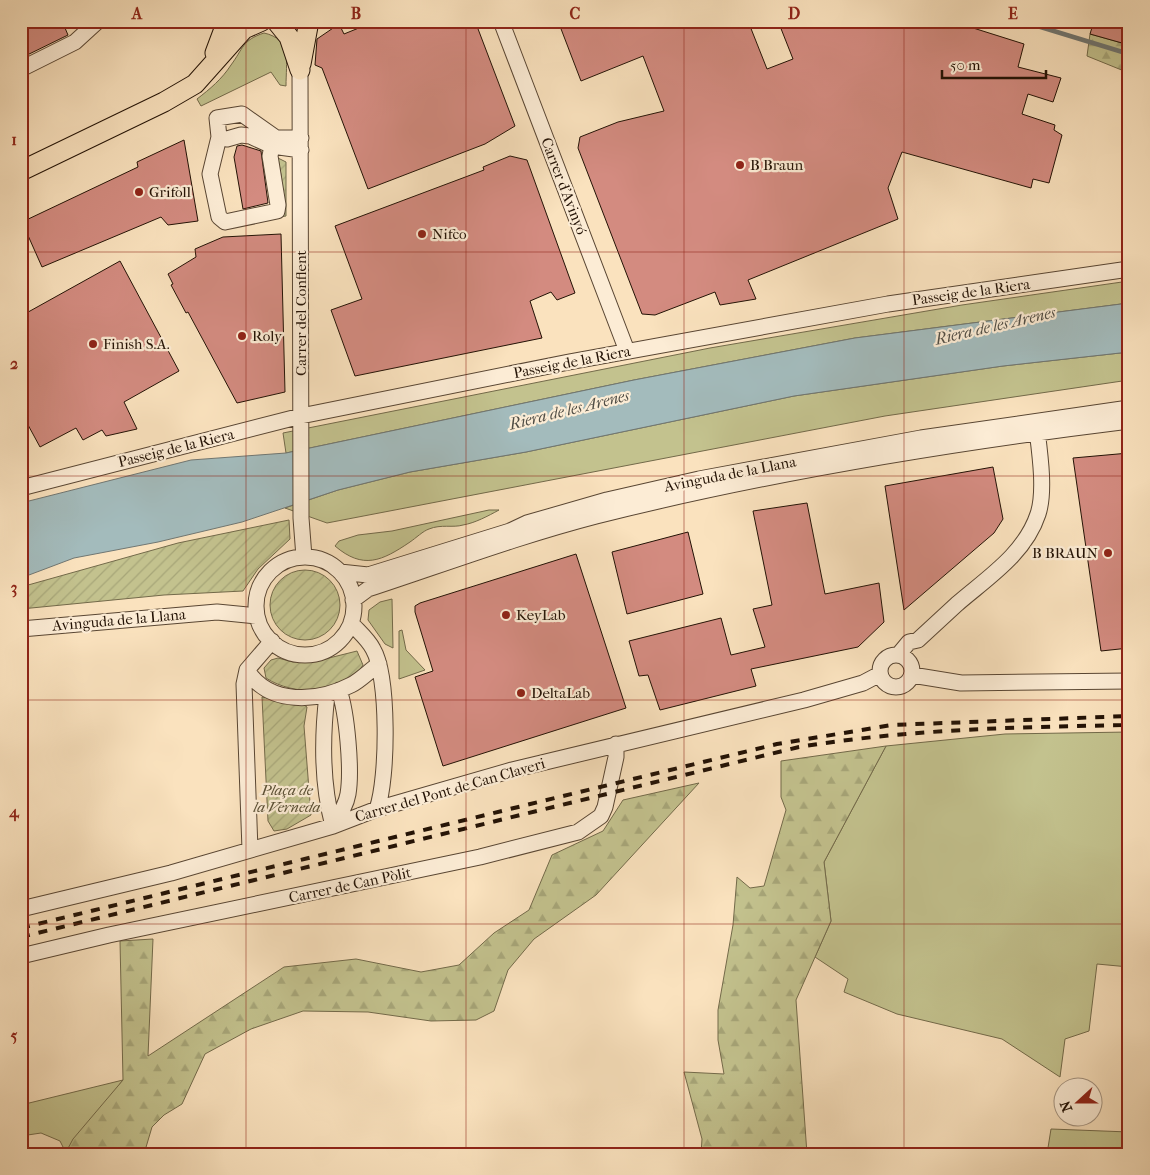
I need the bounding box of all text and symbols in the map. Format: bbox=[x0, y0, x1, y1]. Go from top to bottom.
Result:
text: A bbox=[131, 4, 143, 23]
text: B bbox=[351, 4, 361, 23]
text: C bbox=[570, 4, 581, 23]
text: D bbox=[788, 4, 800, 23]
text: E bbox=[1008, 4, 1018, 23]
scale bar bbox=[942, 48, 1046, 80]
text: 50 m bbox=[950, 56, 981, 74]
text: 1 bbox=[11, 130, 17, 149]
street label: Carrer d'Avinyó bbox=[537, 135, 591, 237]
place label: B Braun bbox=[750, 156, 803, 174]
marker: B Braun bbox=[734, 159, 746, 171]
place label: Grifoll bbox=[149, 183, 191, 201]
marker: Grifoll bbox=[133, 186, 145, 198]
place label: Nifco bbox=[432, 225, 467, 243]
marker: Nifco bbox=[416, 228, 428, 240]
street label: Carrer del Conflent bbox=[292, 249, 310, 376]
street label: Passeig de la Riera bbox=[911, 275, 1032, 309]
water label: Riera de les Arenes bbox=[932, 302, 1058, 349]
place label: Roly bbox=[252, 327, 283, 345]
marker: Roly bbox=[236, 330, 248, 342]
place label: Finish S.A. bbox=[103, 335, 170, 353]
marker: Finish S.A. bbox=[87, 338, 99, 350]
street label: Passeig de la Riera bbox=[512, 342, 633, 382]
text: 2 bbox=[10, 354, 18, 373]
water label: Riera de les Arenes bbox=[506, 385, 632, 434]
street label: Passeig de la Riera bbox=[116, 425, 237, 471]
street label: Avinguda de la Llana bbox=[662, 452, 799, 496]
place label: B BRAUN bbox=[1032, 544, 1099, 562]
marker: B BRAUN bbox=[1102, 547, 1114, 559]
text: 3 bbox=[11, 578, 17, 598]
street label: Avinguda de la Llana bbox=[50, 605, 188, 635]
place label: KeyLab bbox=[516, 606, 566, 624]
marker: KeyLab bbox=[500, 609, 512, 621]
place label: DeltaLab bbox=[531, 684, 590, 702]
marker: DeltaLab bbox=[515, 687, 527, 699]
street label: Carrer del Pont de Can Claveri bbox=[353, 754, 548, 826]
park label: Plaça de la Verneda bbox=[253, 781, 321, 816]
text: 4 bbox=[8, 802, 20, 822]
street label: Carrer de Can Pòlit bbox=[287, 863, 413, 907]
text: 5 bbox=[11, 1026, 18, 1045]
north arrow bbox=[1052, 1078, 1102, 1128]
text: N bbox=[1056, 1098, 1076, 1114]

